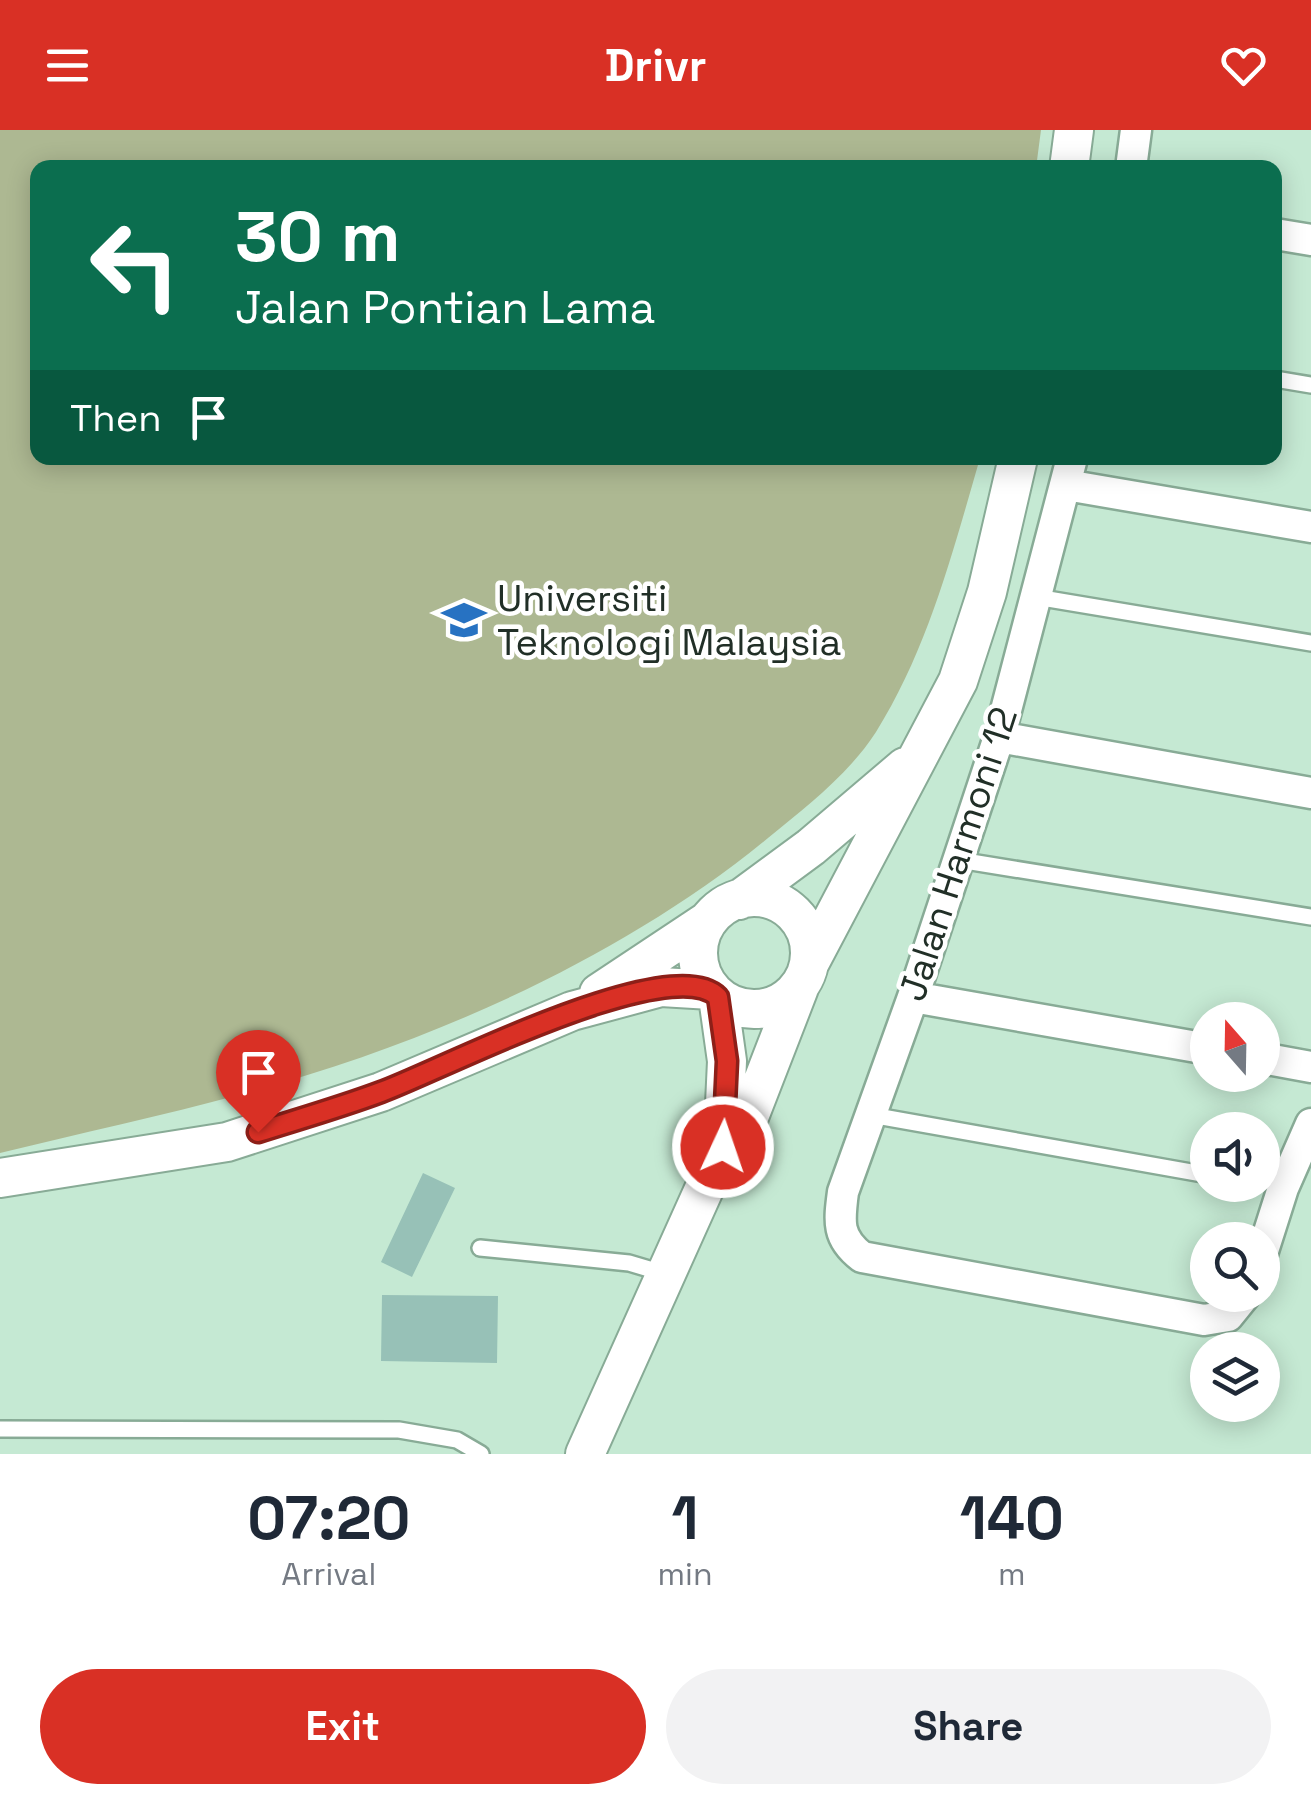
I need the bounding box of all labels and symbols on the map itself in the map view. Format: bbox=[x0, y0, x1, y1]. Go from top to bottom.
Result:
place label: Universiti Teknologi Malaysia bbox=[497, 574, 841, 666]
school or university icon: Universiti Teknologi Malaysia bbox=[440, 596, 488, 644]
street label: Jalan Harmoni 12 bbox=[888, 701, 1028, 1007]
north arrow bbox=[1190, 1002, 1280, 1092]
pin bbox=[216, 1030, 301, 1133]
position arrow bbox=[671, 1095, 775, 1199]

